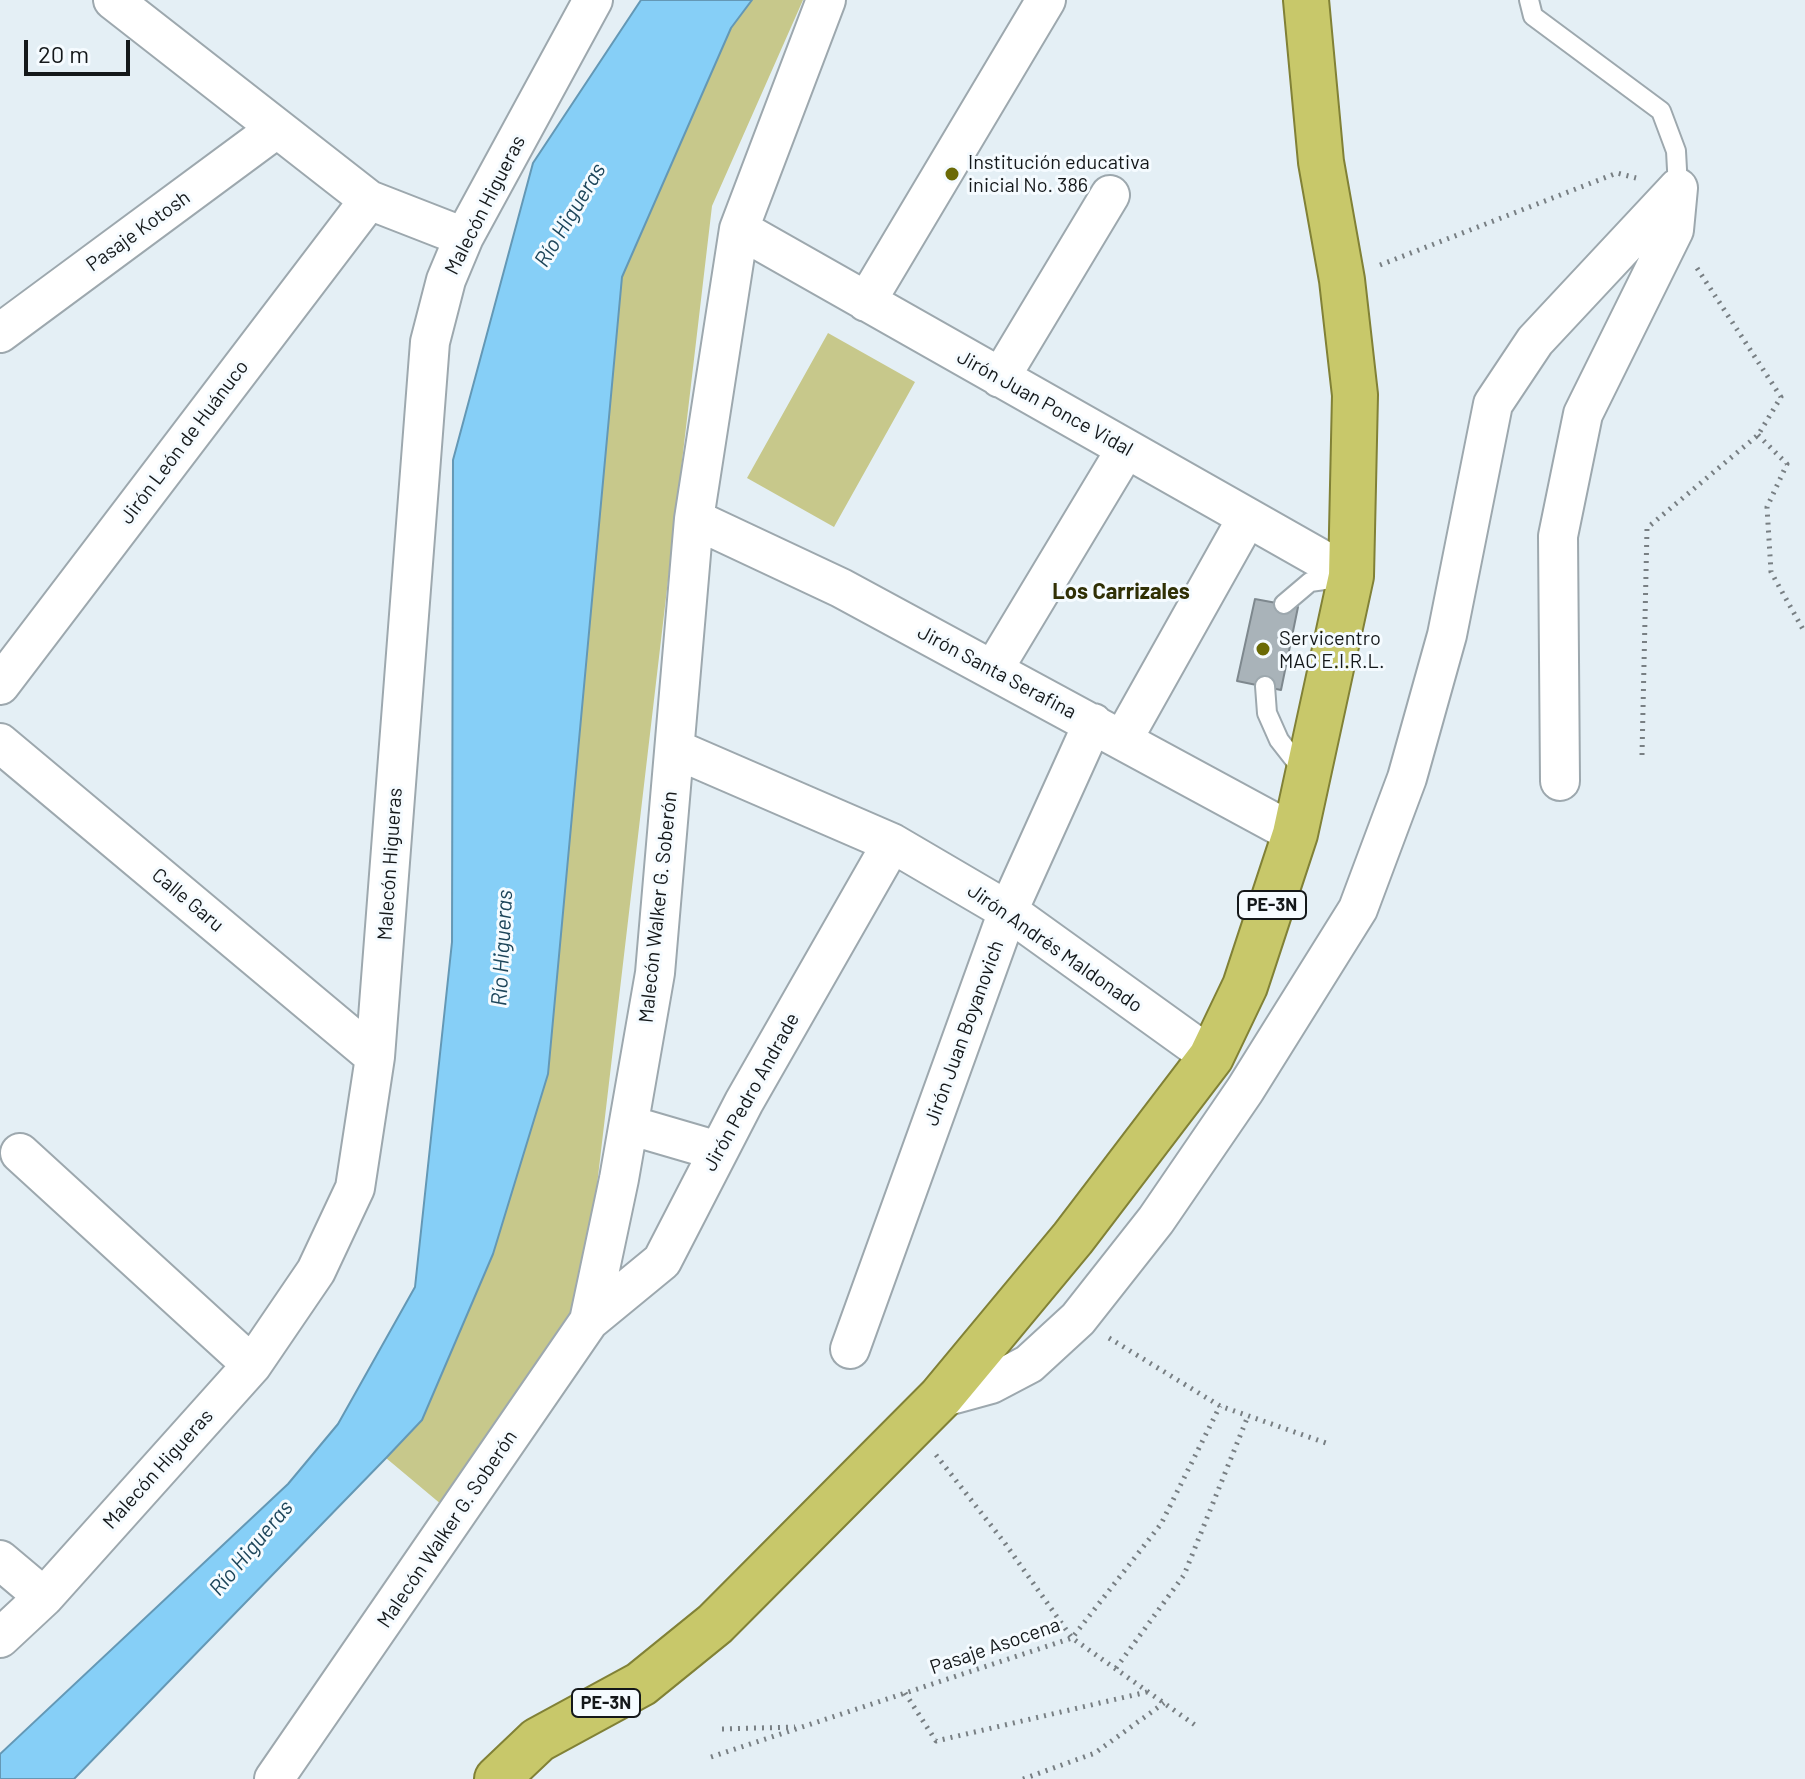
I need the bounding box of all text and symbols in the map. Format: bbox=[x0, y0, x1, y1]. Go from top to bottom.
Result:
scale bar bbox=[28, 24, 134, 74]
text: 20 m bbox=[38, 39, 89, 68]
street label: Malecón Higueras bbox=[440, 131, 530, 279]
place label: Institución educativa inicial No. 386 bbox=[968, 150, 1150, 197]
water label: Río Higueras bbox=[529, 158, 611, 272]
marker: Institución educativa inicial No. 386 bbox=[943, 165, 961, 183]
street label: Pasaje Kotosh bbox=[81, 185, 195, 277]
street label: Jirón Juan Ponce Vidal bbox=[953, 345, 1137, 461]
street label: Jirón León de Huánuco bbox=[114, 355, 254, 529]
district label: Los Carrizales bbox=[1052, 579, 1190, 605]
street label: Jirón Santa Serafina bbox=[913, 620, 1081, 724]
place label: Servicentro MAC E.I.R.L. bbox=[1279, 626, 1384, 673]
marker: Servicentro MAC E.I.R.L. bbox=[1254, 640, 1272, 658]
street label: Malecón Higueras bbox=[373, 787, 407, 941]
street label: Malecón Walker G. Soberón bbox=[634, 790, 682, 1024]
street label: Calle Garu bbox=[147, 863, 229, 937]
street label: Jirón Andrés Maldonado bbox=[963, 879, 1147, 1017]
water label: Río Higueras bbox=[486, 889, 518, 1007]
road number: PE-3N bbox=[1238, 891, 1306, 919]
street label: Jirón Juan Boyanovich bbox=[919, 937, 1009, 1129]
street label: Jirón Pedro Andrade bbox=[698, 1009, 804, 1175]
street label: Malecón Higueras bbox=[98, 1404, 218, 1534]
street label: Malecón Walker G. Soberón bbox=[372, 1426, 522, 1632]
water label: Río Higueras bbox=[203, 1495, 299, 1601]
street label: Pasaje Asocena bbox=[927, 1613, 1063, 1679]
road number: PE-3N bbox=[572, 1689, 640, 1717]

